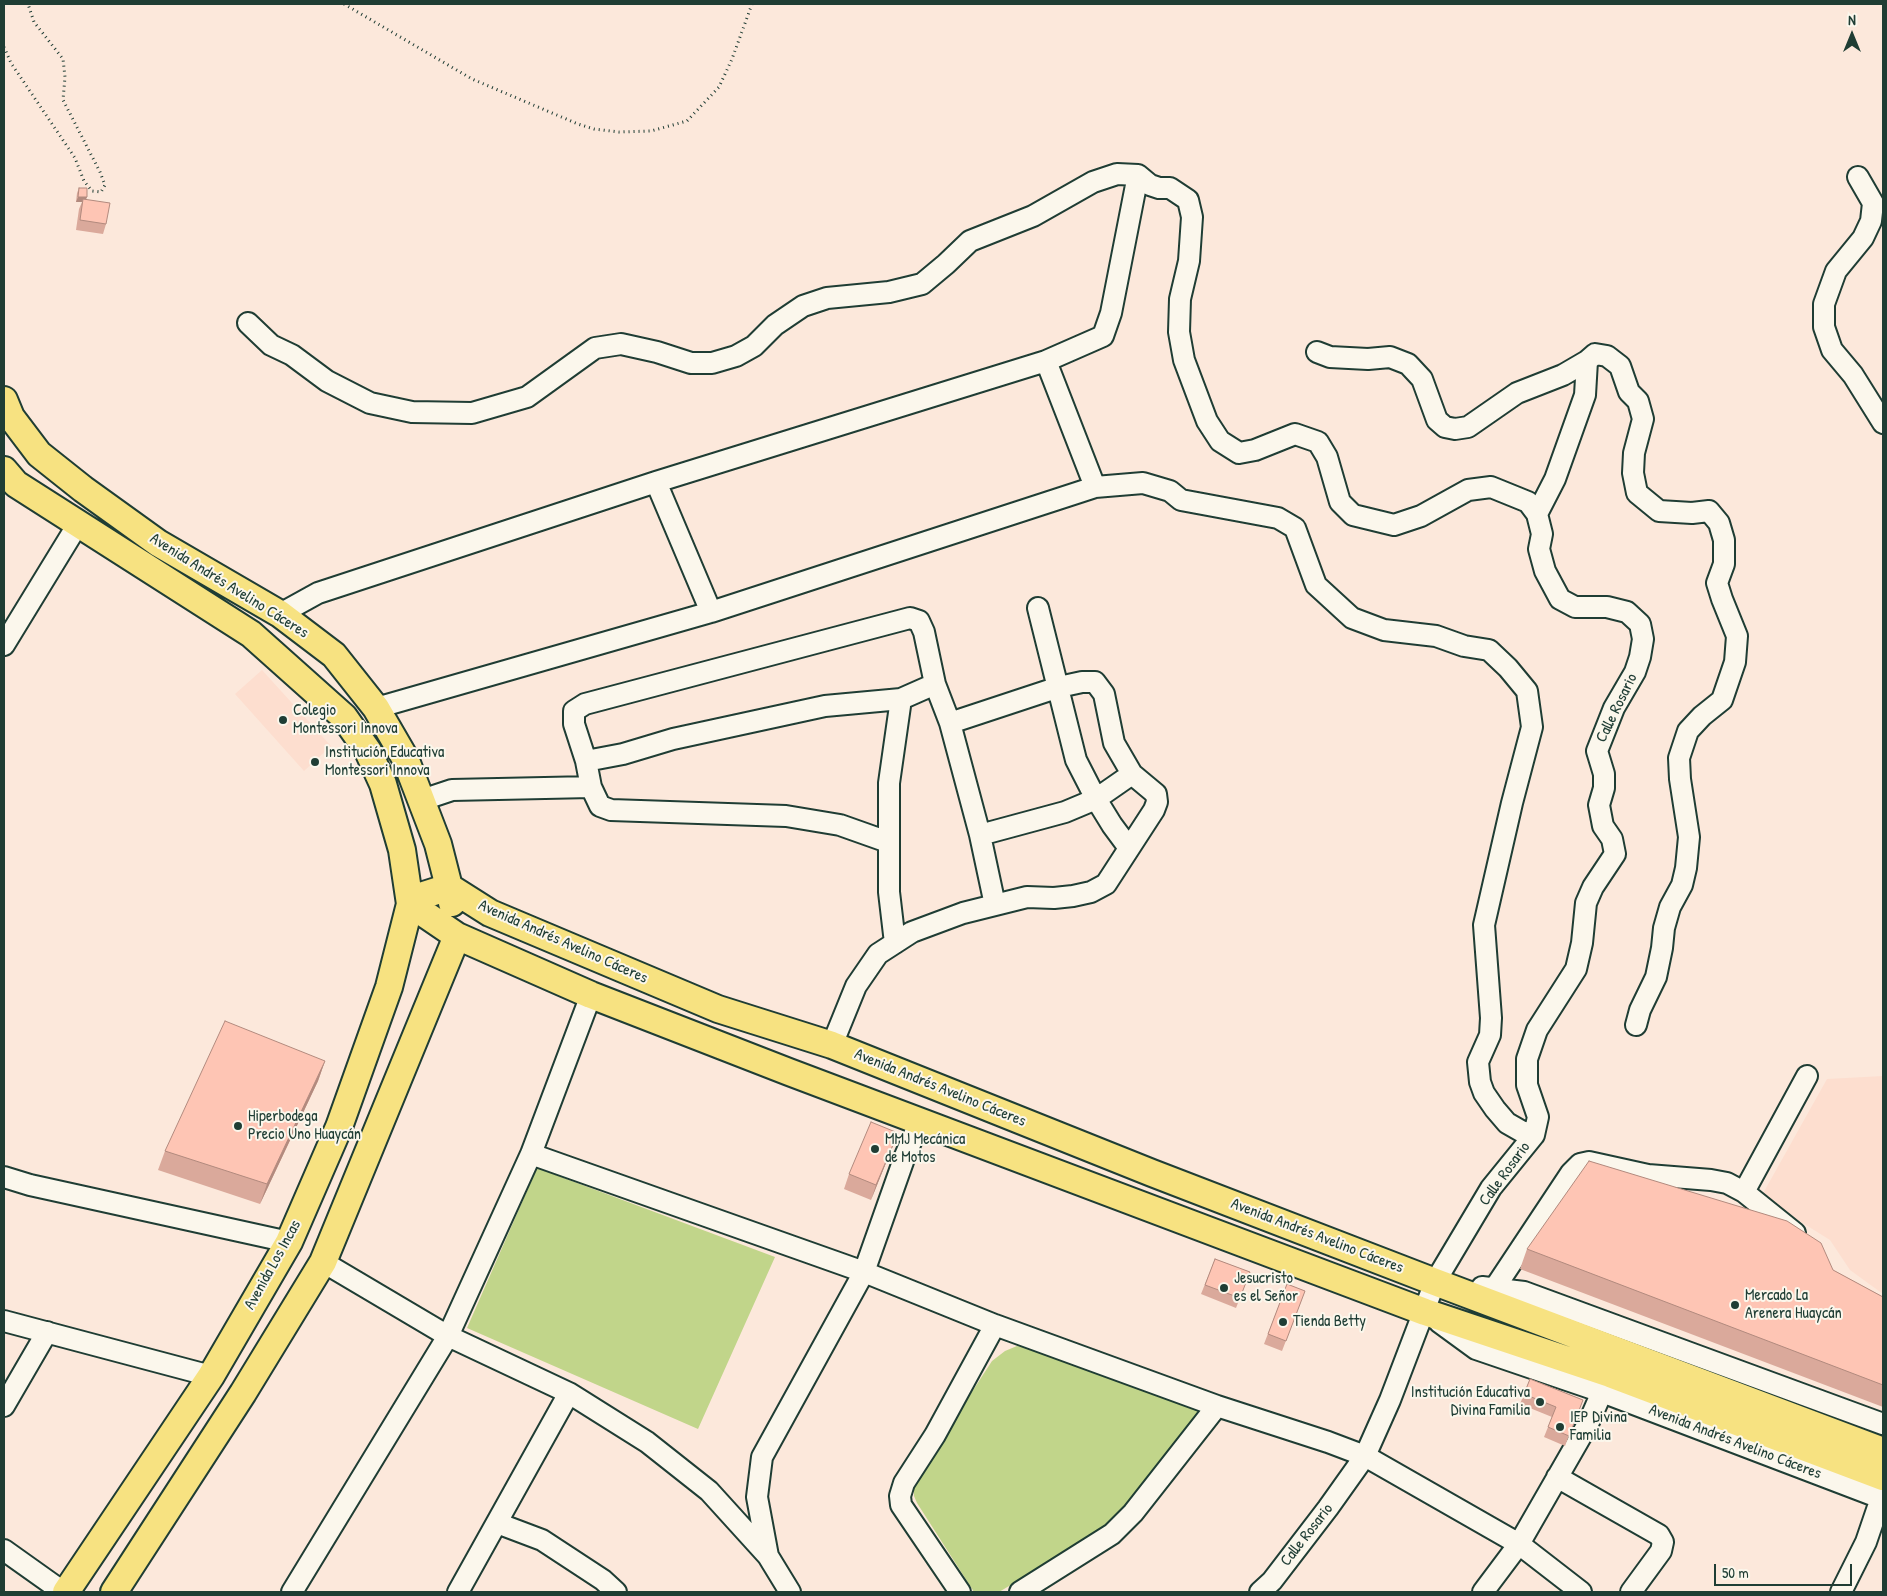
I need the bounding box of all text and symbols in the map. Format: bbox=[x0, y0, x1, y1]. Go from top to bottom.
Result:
north arrow bbox=[1827, 10, 1877, 60]
text: N bbox=[1848, 10, 1856, 29]
street label: Avenida Andrés Avelino Cáceres bbox=[146, 529, 312, 643]
street label: Calle Rosario bbox=[1592, 670, 1642, 746]
place label: Colegio Montessori Innova bbox=[293, 701, 398, 739]
marker: Colegio Montessori Innova bbox=[277, 714, 289, 726]
place label: Institución Educativa Montessori Innova bbox=[325, 743, 444, 781]
marker: Institución Educativa Montessori Innova bbox=[309, 756, 321, 768]
street label: Avenida Andrés Avelino Cáceres bbox=[475, 896, 651, 988]
street label: Avenida Andrés Avelino Cáceres bbox=[851, 1045, 1029, 1131]
place label: Hiperbodega Precio Uno Huaycán bbox=[248, 1107, 361, 1145]
marker: Hiperbodega Precio Uno Huaycán bbox=[232, 1120, 244, 1132]
place label: MMJ Mecánica de Motos bbox=[885, 1130, 965, 1168]
street label: Calle Rosario bbox=[1475, 1138, 1535, 1210]
marker: MMJ Mecánica de Motos bbox=[869, 1143, 881, 1155]
street label: Avenida Andrés Avelino Cáceres bbox=[1228, 1194, 1406, 1278]
street label: Avenida Los Incas bbox=[240, 1217, 306, 1313]
place label: Jesucristo es el Señor bbox=[1234, 1269, 1298, 1307]
marker: Jesucristo es el Señor bbox=[1218, 1282, 1230, 1294]
place label: Mercado La Arenera Huaycán bbox=[1745, 1286, 1842, 1324]
marker: Mercado La Arenera Huaycán bbox=[1729, 1299, 1741, 1311]
place label: Tienda Betty bbox=[1293, 1312, 1366, 1332]
marker: Tienda Betty bbox=[1277, 1316, 1289, 1328]
place label: Institución Educativa Divina Familia bbox=[1411, 1383, 1530, 1421]
marker: Institución Educativa Divina Familia bbox=[1534, 1396, 1546, 1408]
street label: Avenida Andrés Avelino Cáceres bbox=[1646, 1400, 1824, 1484]
place label: IEP Divina Familia bbox=[1570, 1408, 1627, 1446]
marker: IEP Divina Familia bbox=[1554, 1421, 1566, 1433]
street label: Calle Rosario bbox=[1277, 1500, 1337, 1570]
scale bar bbox=[1717, 1554, 1854, 1586]
text: 50 m bbox=[1722, 1562, 1749, 1583]

